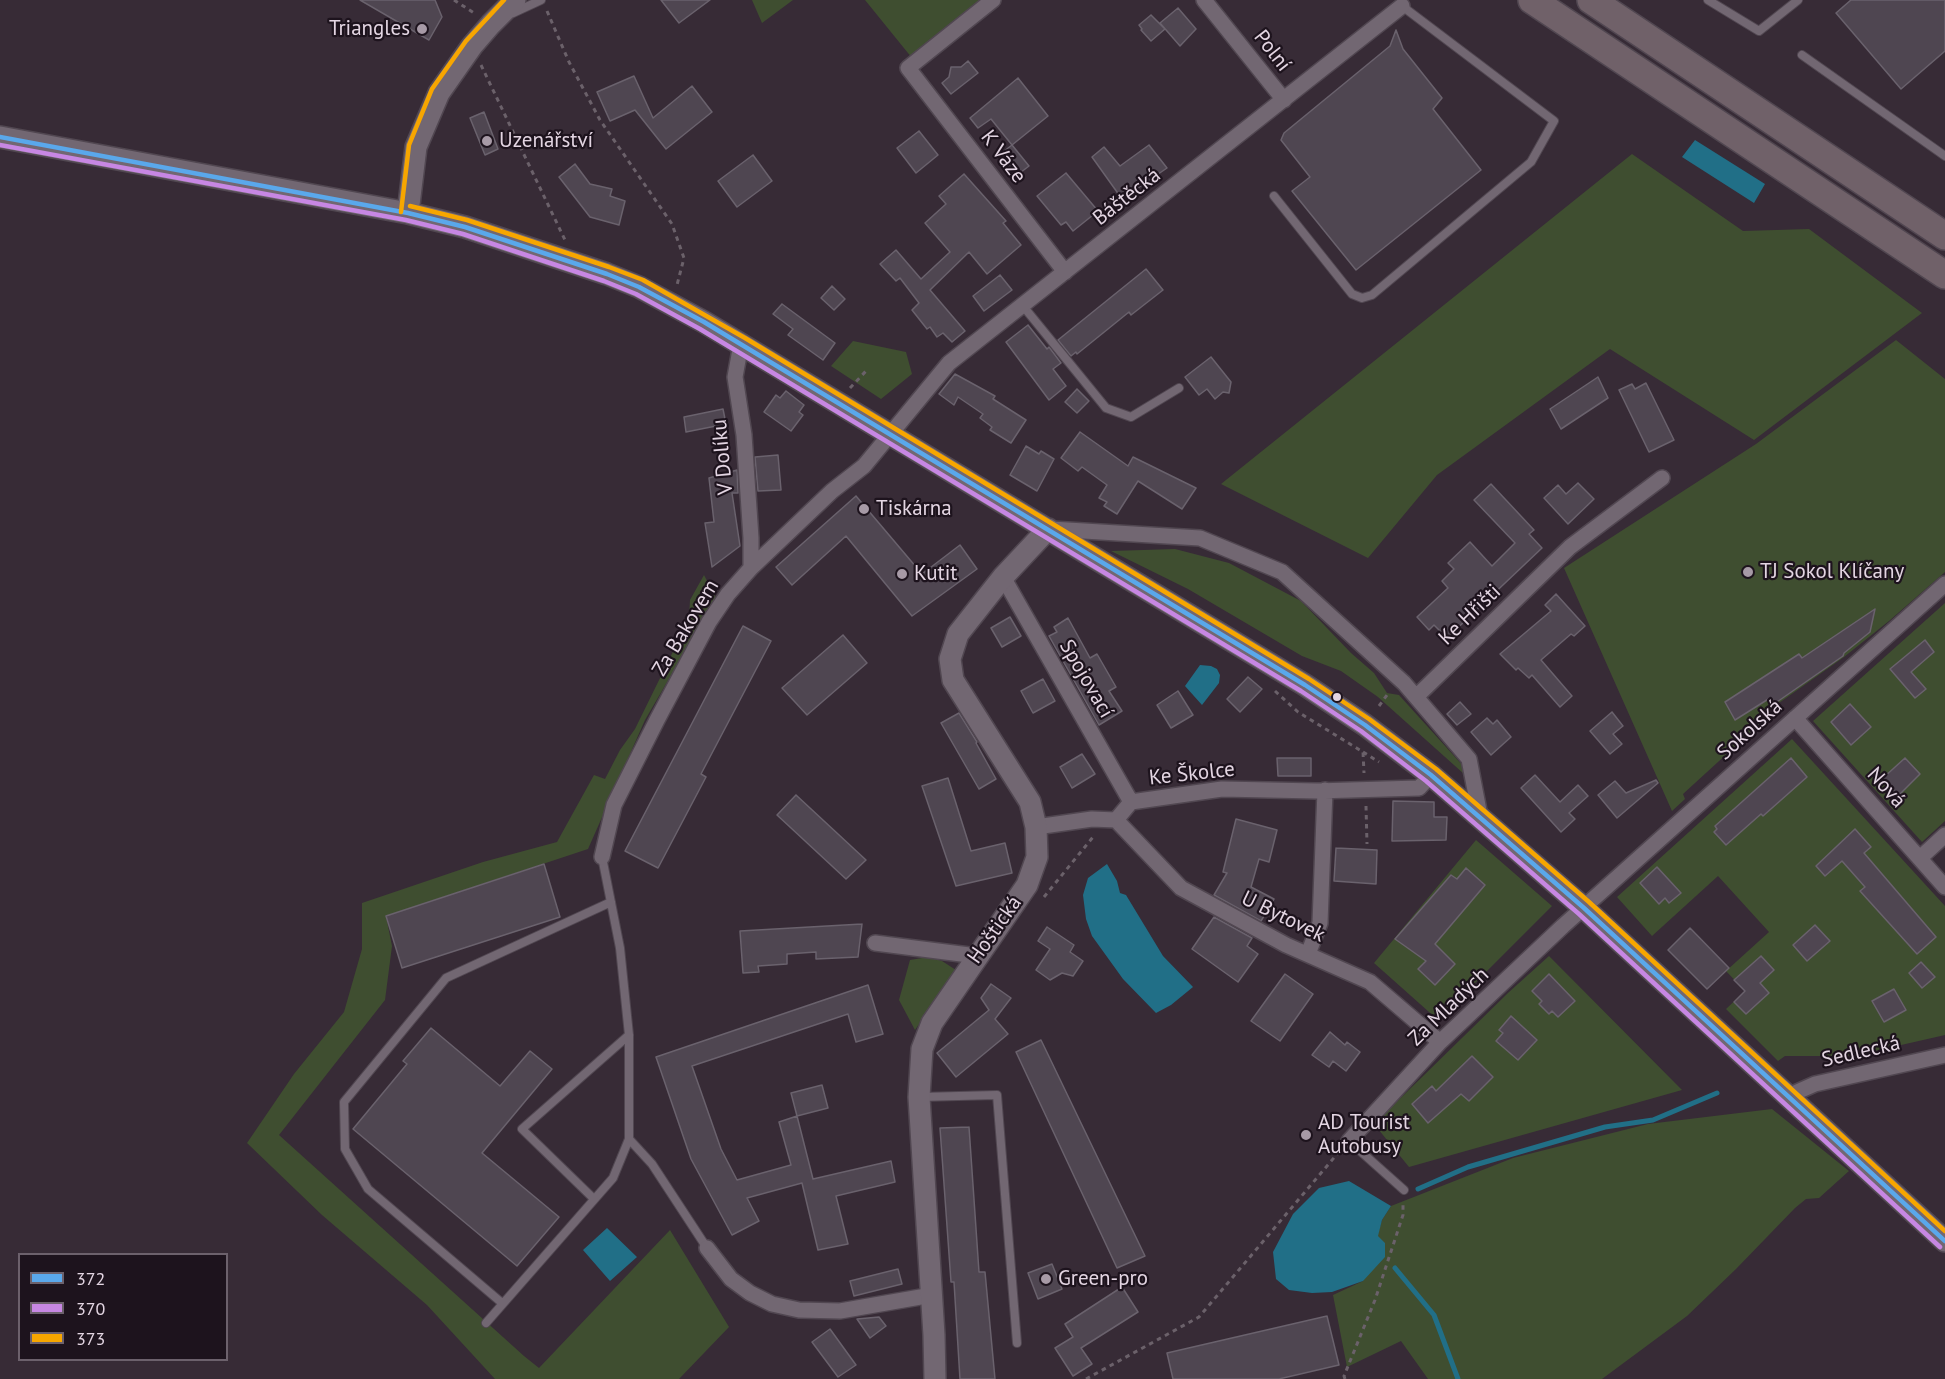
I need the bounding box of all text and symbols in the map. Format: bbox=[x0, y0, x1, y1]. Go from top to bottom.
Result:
place label: Triangles bbox=[329, 16, 410, 42]
marker: Triangles bbox=[415, 22, 429, 36]
street label: Polní bbox=[1248, 25, 1296, 77]
street label: K Váze bbox=[975, 126, 1031, 188]
place label: Uzenářství bbox=[499, 128, 593, 154]
marker: Uzenářství bbox=[480, 134, 494, 148]
street label: Báštěcká bbox=[1088, 163, 1166, 231]
street label: V Dolíku bbox=[707, 418, 739, 496]
place label: Tiskárna bbox=[876, 496, 952, 522]
marker: Tiskárna bbox=[857, 502, 871, 516]
place label: TJ Sokol Klíčany bbox=[1760, 559, 1904, 585]
place label: Kutit bbox=[914, 561, 957, 587]
marker: TJ Sokol Klíčany bbox=[1741, 565, 1755, 579]
marker: Kutit bbox=[895, 567, 909, 581]
street label: Za Bakovem bbox=[647, 575, 725, 681]
street label: Ke Hřišti bbox=[1434, 579, 1506, 651]
street label: Spojovací bbox=[1054, 635, 1118, 723]
unlabelled marker bbox=[1331, 691, 1343, 703]
street label: Sokolská bbox=[1712, 694, 1788, 766]
street label: Ke Školce bbox=[1148, 757, 1236, 791]
street label: Nová bbox=[1861, 763, 1911, 813]
street label: U Bytovek bbox=[1237, 886, 1329, 948]
street label: Hoštická bbox=[963, 891, 1027, 969]
street label: Za Mladých bbox=[1404, 963, 1494, 1051]
street label: Sedlecká bbox=[1819, 1031, 1903, 1073]
place label: AD Tourist Autobusy bbox=[1318, 1110, 1410, 1160]
marker: AD Tourist Autobusy bbox=[1299, 1128, 1313, 1142]
legend bbox=[18, 1253, 228, 1361]
place label: Green-pro bbox=[1058, 1266, 1148, 1292]
text: 372 bbox=[76, 1267, 105, 1290]
marker: Green-pro bbox=[1039, 1272, 1053, 1286]
text: 370 bbox=[76, 1297, 105, 1320]
text: 373 bbox=[76, 1327, 105, 1350]

